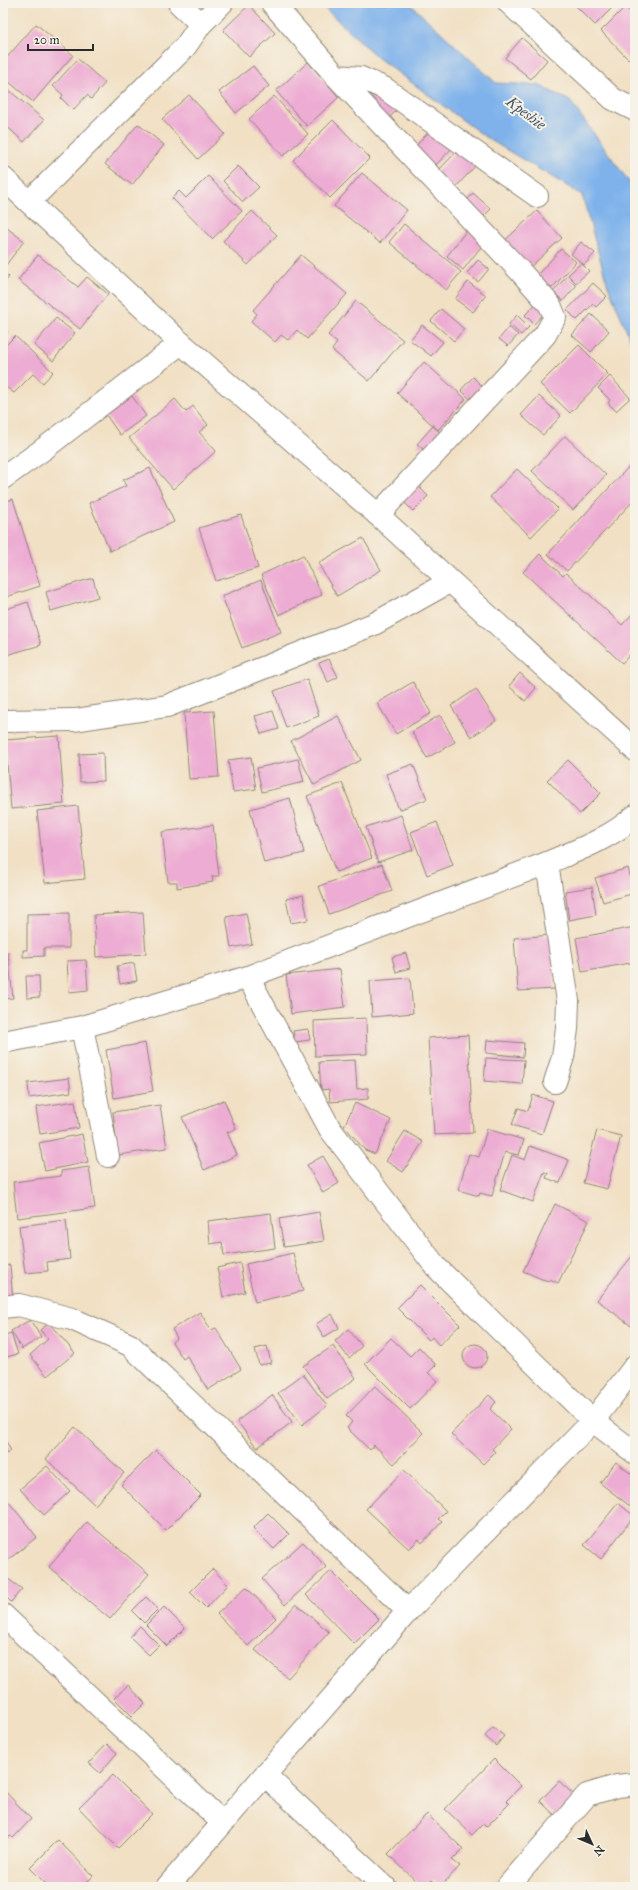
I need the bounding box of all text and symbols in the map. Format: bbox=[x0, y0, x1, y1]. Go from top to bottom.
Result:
scale bar bbox=[28, 26, 93, 52]
text: 20 m bbox=[34, 33, 60, 47]
water label: Kpeshie bbox=[501, 92, 550, 135]
north arrow bbox=[572, 1824, 612, 1864]
text: N bbox=[590, 1843, 607, 1859]

